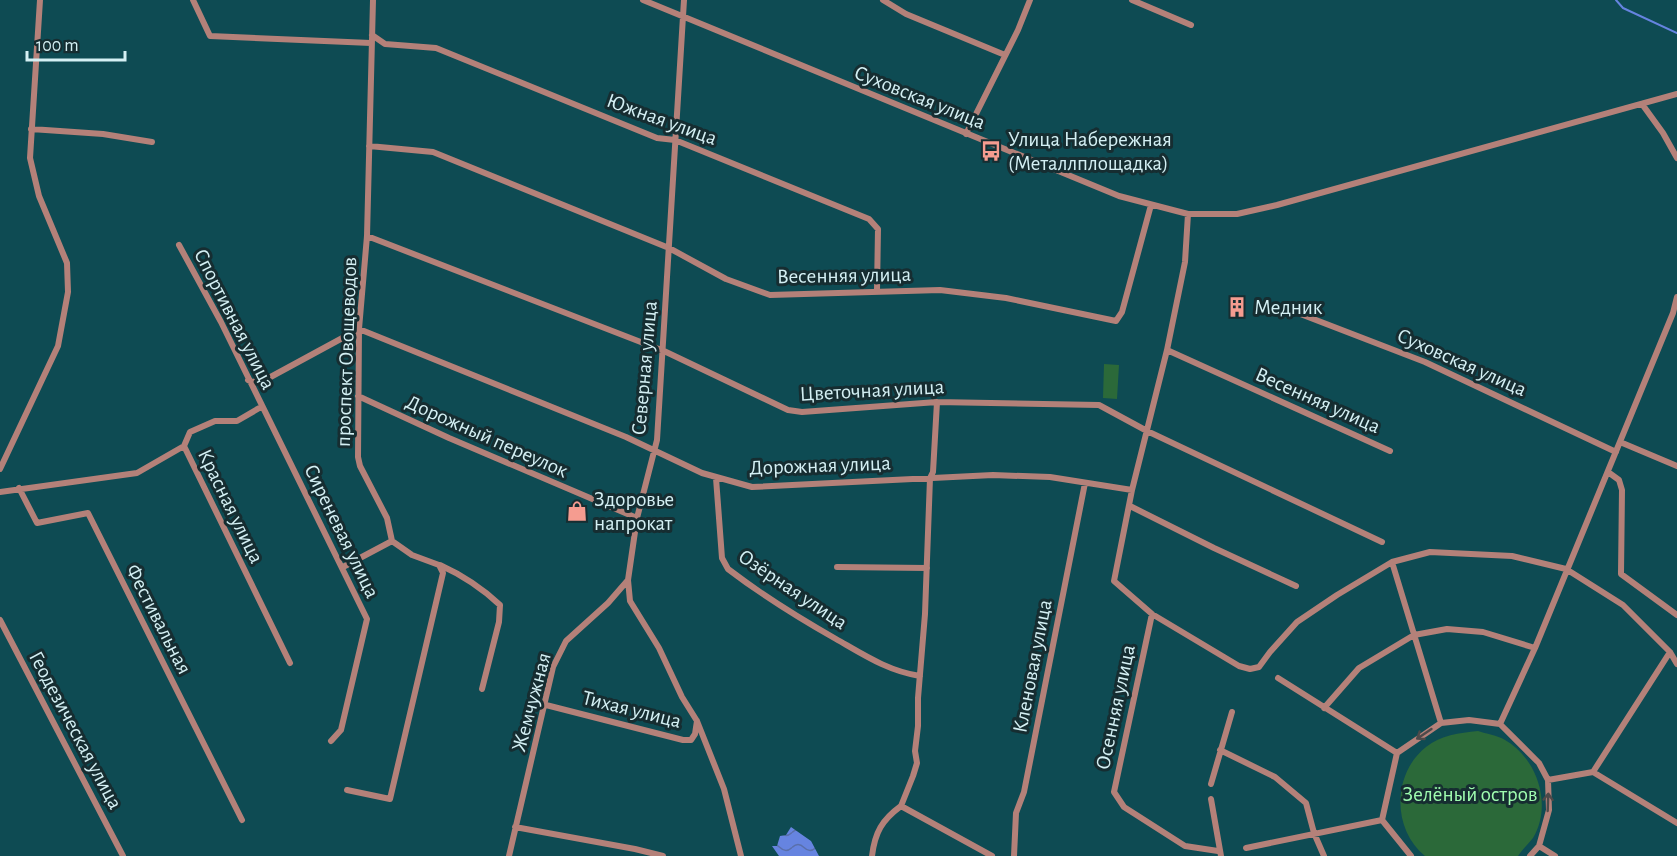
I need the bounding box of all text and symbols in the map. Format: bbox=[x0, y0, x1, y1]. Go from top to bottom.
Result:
scale bar bbox=[27, 24, 124, 62]
text: 100 m bbox=[36, 37, 79, 55]
street label: Суховская улица bbox=[851, 62, 989, 133]
street label: Южная улица bbox=[604, 90, 720, 149]
place label: Улица Набережная (Металлплощадка) bbox=[1008, 129, 1172, 174]
bus stop icon: Улица Набережная (Металлплощадка) bbox=[979, 139, 1003, 163]
street label: Спортивная улица bbox=[190, 245, 279, 393]
street label: проспект Овощеводов bbox=[333, 257, 360, 447]
street label: Весенняя улица bbox=[777, 264, 912, 287]
building icon: Медник bbox=[1225, 295, 1249, 319]
place label: Медник bbox=[1254, 297, 1323, 318]
street label: Северная улица bbox=[628, 300, 661, 436]
street label: Суховская улица bbox=[1394, 325, 1530, 401]
street label: Весенняя улица bbox=[1252, 364, 1384, 438]
street label: Цветочная улица bbox=[799, 376, 945, 405]
street label: Дорожный переулок bbox=[403, 391, 571, 482]
street label: Красная улица bbox=[194, 446, 267, 567]
street label: Дорожная улица bbox=[749, 453, 892, 478]
street label: Сиреневая улица bbox=[300, 461, 383, 602]
place label: Здоровье напрокат bbox=[594, 489, 674, 534]
shop icon: Здоровье напрокат bbox=[565, 499, 589, 523]
street label: Озёрная улица bbox=[734, 545, 851, 634]
street label: Фестивальная bbox=[122, 561, 195, 678]
street label: Кленовая улица bbox=[1009, 597, 1056, 734]
street label: Осенняя улица bbox=[1092, 642, 1139, 771]
street label: Геодезическая улица bbox=[25, 648, 126, 813]
street label: Жемчужная bbox=[508, 650, 555, 754]
street label: Тихая улица bbox=[580, 687, 684, 732]
one-way arrow bbox=[1416, 729, 1433, 741]
park label: Зелёный остров bbox=[1403, 784, 1537, 805]
one-way arrow bbox=[1542, 793, 1554, 813]

